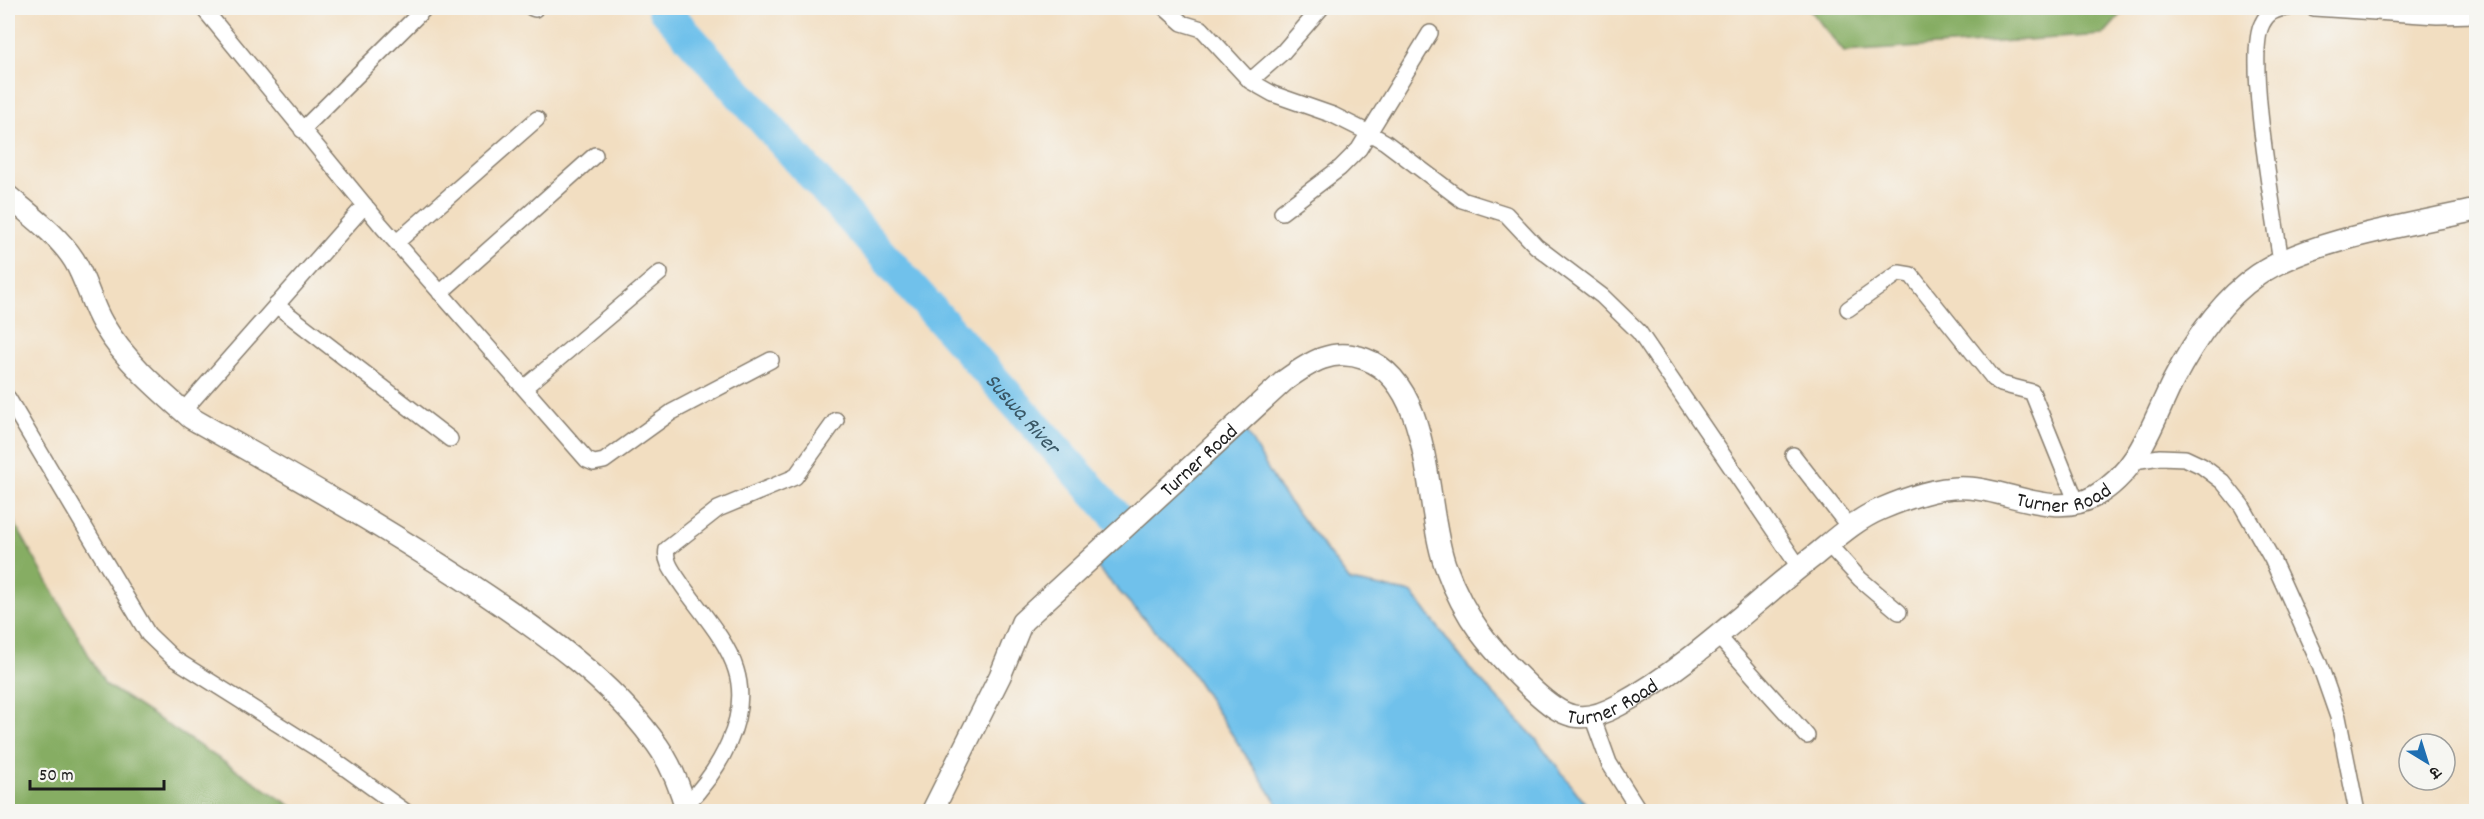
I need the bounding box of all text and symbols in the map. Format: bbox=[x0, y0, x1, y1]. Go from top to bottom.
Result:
water label: Suswa River bbox=[976, 367, 1068, 465]
street label: Turner Road bbox=[1155, 418, 1246, 506]
street label: Turner Road bbox=[2013, 477, 2119, 523]
street label: Turner Road bbox=[1563, 673, 1665, 735]
north arrow bbox=[2397, 732, 2457, 792]
scale bar bbox=[30, 753, 164, 791]
text: उ bbox=[2423, 759, 2446, 784]
text: 50 m bbox=[39, 764, 74, 789]

